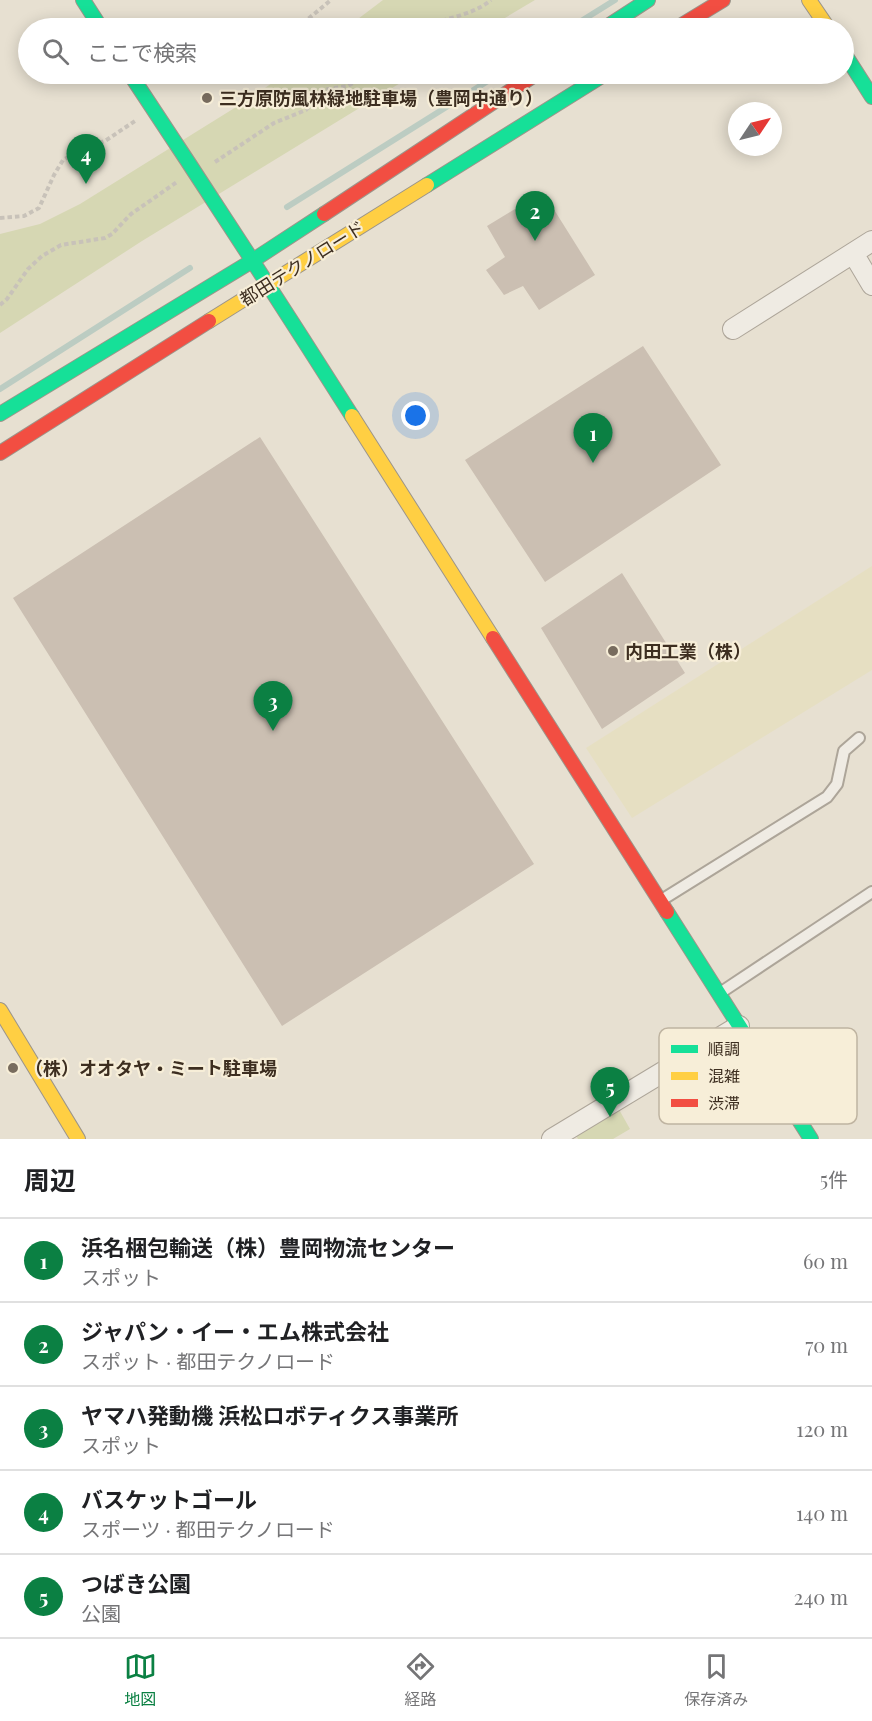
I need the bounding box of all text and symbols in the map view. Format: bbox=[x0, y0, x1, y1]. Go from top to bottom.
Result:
search box bbox=[18, 18, 854, 84]
icon: search bbox=[39, 35, 72, 68]
text: ここで検索 bbox=[87, 37, 197, 67]
place label: 三方原防風林緑地駐車場（豊岡中通り） bbox=[219, 86, 543, 110]
marker: 三方原防風林緑地駐車場（豊岡中通り） bbox=[200, 91, 214, 105]
north arrow bbox=[728, 102, 782, 156]
pin: 4 bbox=[66, 134, 106, 184]
pin: 2 bbox=[516, 192, 554, 241]
street label: 都田テクノロード bbox=[235, 215, 369, 311]
your location bbox=[401, 401, 430, 430]
pin: 1 bbox=[574, 414, 612, 463]
place label: 内田工業（株） bbox=[625, 639, 751, 663]
marker: 内田工業（株） bbox=[606, 644, 620, 658]
pin: 3 bbox=[254, 682, 292, 731]
legend bbox=[659, 1028, 857, 1124]
text: 順調 bbox=[708, 1038, 740, 1059]
place label: （株）オオタヤ・ミート駐車場 bbox=[25, 1056, 277, 1080]
marker: （株）オオタヤ・ミート駐車場 bbox=[6, 1061, 20, 1075]
text: 混雑 bbox=[708, 1065, 740, 1086]
pin: 5 bbox=[590, 1068, 630, 1117]
text: 渋滞 bbox=[708, 1092, 740, 1113]
text: 周辺 bbox=[24, 1162, 76, 1197]
text: 5件 bbox=[820, 1165, 848, 1192]
text: 浜名梱包輸送（株）豊岡物流センター bbox=[81, 1232, 455, 1262]
text: 1 bbox=[40, 1247, 47, 1274]
text: 60 m bbox=[803, 1247, 848, 1274]
text: スポット bbox=[81, 1263, 161, 1290]
text: ジャパン・イー・エム株式会社 bbox=[81, 1316, 389, 1346]
text: 2 bbox=[38, 1331, 49, 1358]
text: 70 m bbox=[805, 1331, 848, 1358]
text: スポット · 都田テクノロード bbox=[81, 1347, 335, 1374]
text: ヤマハ発動機 浜松ロボティクス事業所 bbox=[81, 1400, 458, 1430]
text: 3 bbox=[39, 1415, 48, 1442]
text: 120 m bbox=[796, 1415, 848, 1442]
text: スポット bbox=[81, 1431, 161, 1458]
text: バスケットゴール bbox=[81, 1484, 257, 1514]
text: 4 bbox=[38, 1499, 49, 1526]
text: 140 m bbox=[796, 1499, 848, 1526]
text: スポーツ · 都田テクノロード bbox=[81, 1515, 335, 1542]
text: つばき公園 bbox=[81, 1568, 191, 1598]
text: 5 bbox=[39, 1583, 48, 1610]
text: 240 m bbox=[794, 1583, 848, 1610]
text: 公園 bbox=[81, 1599, 121, 1626]
tab: 地図 bbox=[124, 1650, 157, 1710]
tab: 経路 bbox=[404, 1650, 437, 1710]
tab: 保存済み bbox=[684, 1650, 748, 1710]

